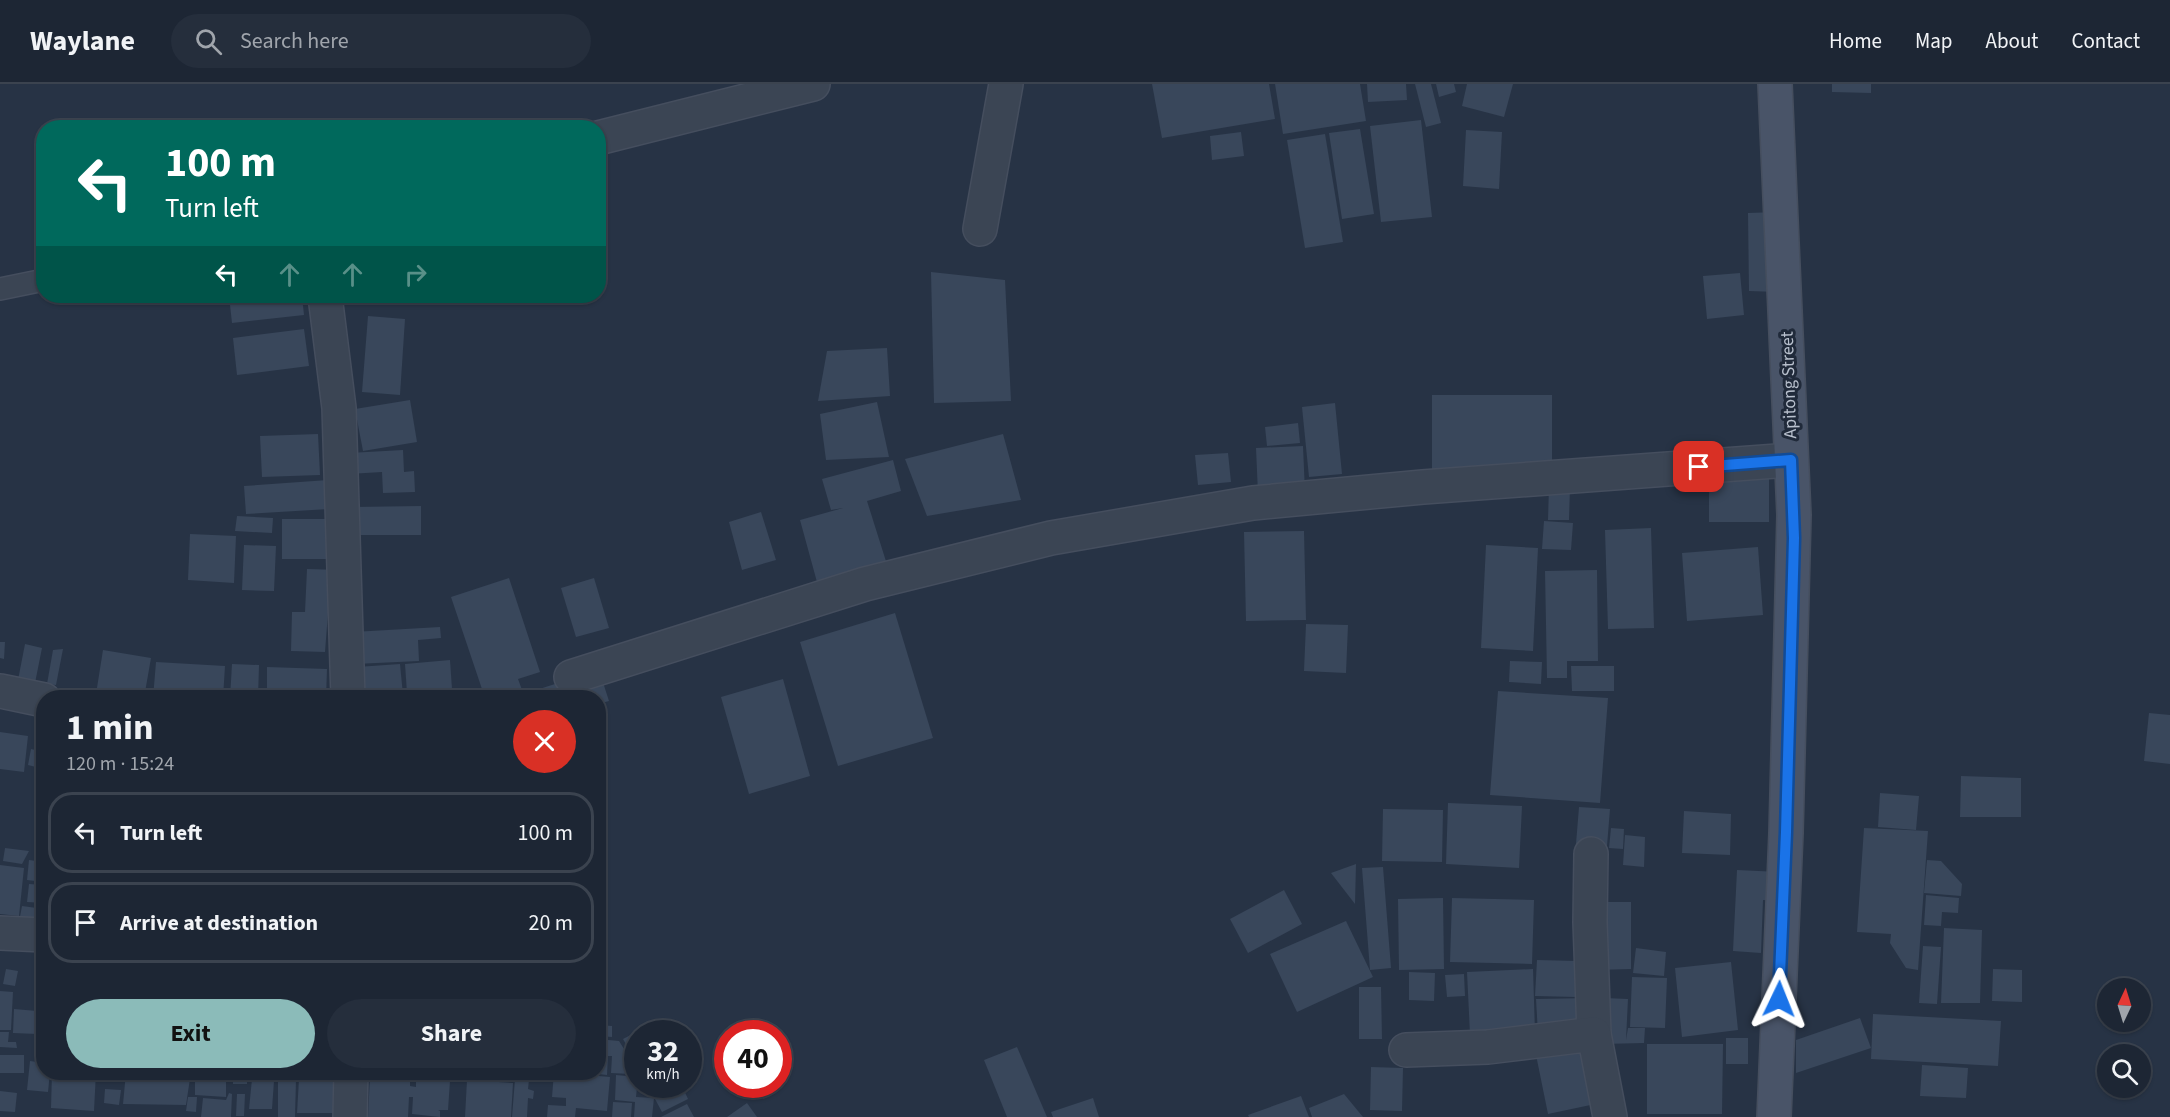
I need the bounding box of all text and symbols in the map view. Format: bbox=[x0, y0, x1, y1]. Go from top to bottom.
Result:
search box bbox=[171, 14, 591, 68]
text: Waylane bbox=[30, 21, 135, 61]
icon: search bbox=[192, 25, 225, 58]
text: Search here bbox=[240, 25, 349, 57]
text: Home bbox=[1829, 26, 1882, 56]
text: Map bbox=[1915, 26, 1953, 56]
text: About bbox=[1986, 26, 2038, 56]
text: Contact bbox=[2071, 26, 2140, 56]
text: 100 m bbox=[165, 133, 276, 193]
icon: left bbox=[66, 144, 144, 222]
text: Turn left bbox=[165, 189, 259, 228]
icon: left bbox=[210, 258, 243, 291]
icon: ahead bbox=[273, 258, 306, 291]
icon: ahead bbox=[336, 258, 369, 291]
icon: right bbox=[399, 258, 432, 291]
street label: Apitong Street bbox=[1775, 331, 1803, 439]
pin bbox=[1673, 441, 1724, 492]
icon: arrive bbox=[1682, 450, 1715, 483]
text: 1 min bbox=[66, 702, 154, 753]
button: close bbox=[513, 710, 576, 773]
text: 120 m · 15:24 bbox=[66, 750, 174, 778]
icon: left bbox=[69, 816, 102, 849]
text: Turn left bbox=[120, 817, 202, 849]
text: 100 m bbox=[518, 817, 573, 849]
icon: arrive bbox=[69, 906, 102, 939]
text: Arrive at destination bbox=[120, 907, 318, 939]
text: 20 m bbox=[528, 907, 573, 939]
position arrow bbox=[1747, 967, 1811, 1031]
north arrow bbox=[2097, 978, 2151, 1032]
map controls bbox=[2097, 978, 2151, 1098]
button: Exit bbox=[66, 999, 315, 1068]
button: Share bbox=[327, 999, 576, 1068]
speed limit sign: 40 bbox=[714, 1020, 792, 1098]
text: 32 bbox=[647, 1030, 679, 1073]
button: search bbox=[2097, 1044, 2151, 1098]
text: km/h bbox=[646, 1064, 680, 1085]

